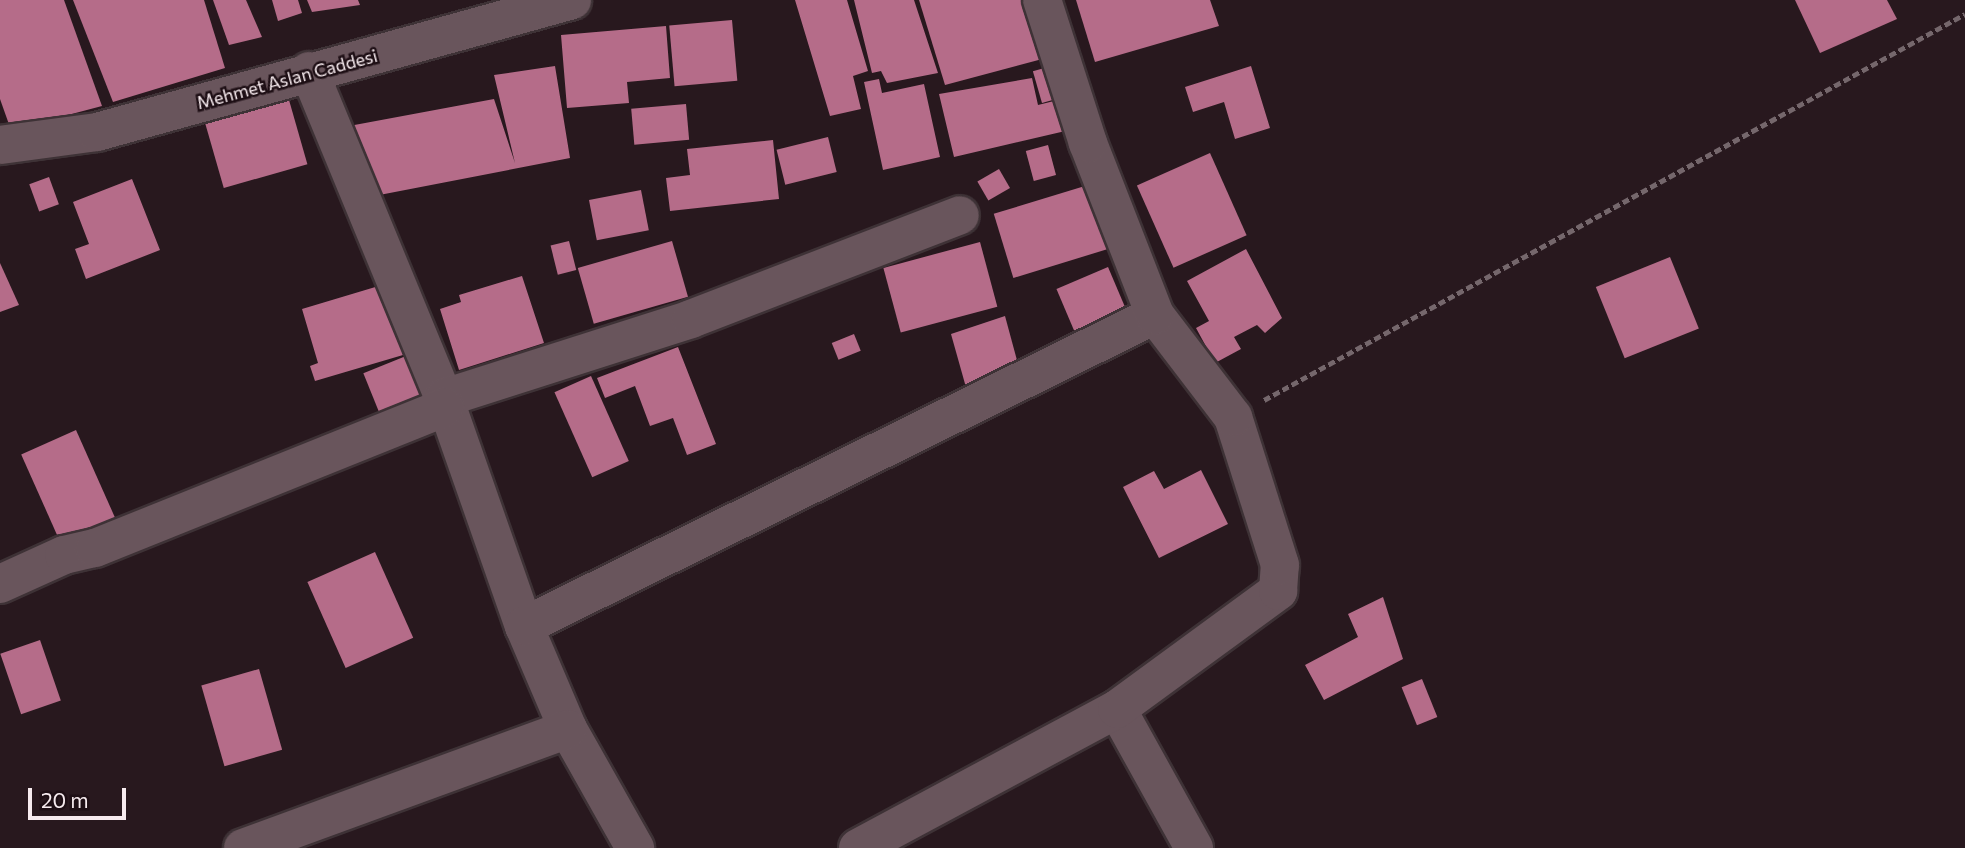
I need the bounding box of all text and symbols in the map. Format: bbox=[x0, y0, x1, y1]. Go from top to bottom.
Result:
street label: Mehmet Aslan Caddesi bbox=[194, 44, 380, 114]
scale bar bbox=[32, 774, 130, 818]
text: 20 m bbox=[41, 787, 89, 812]

